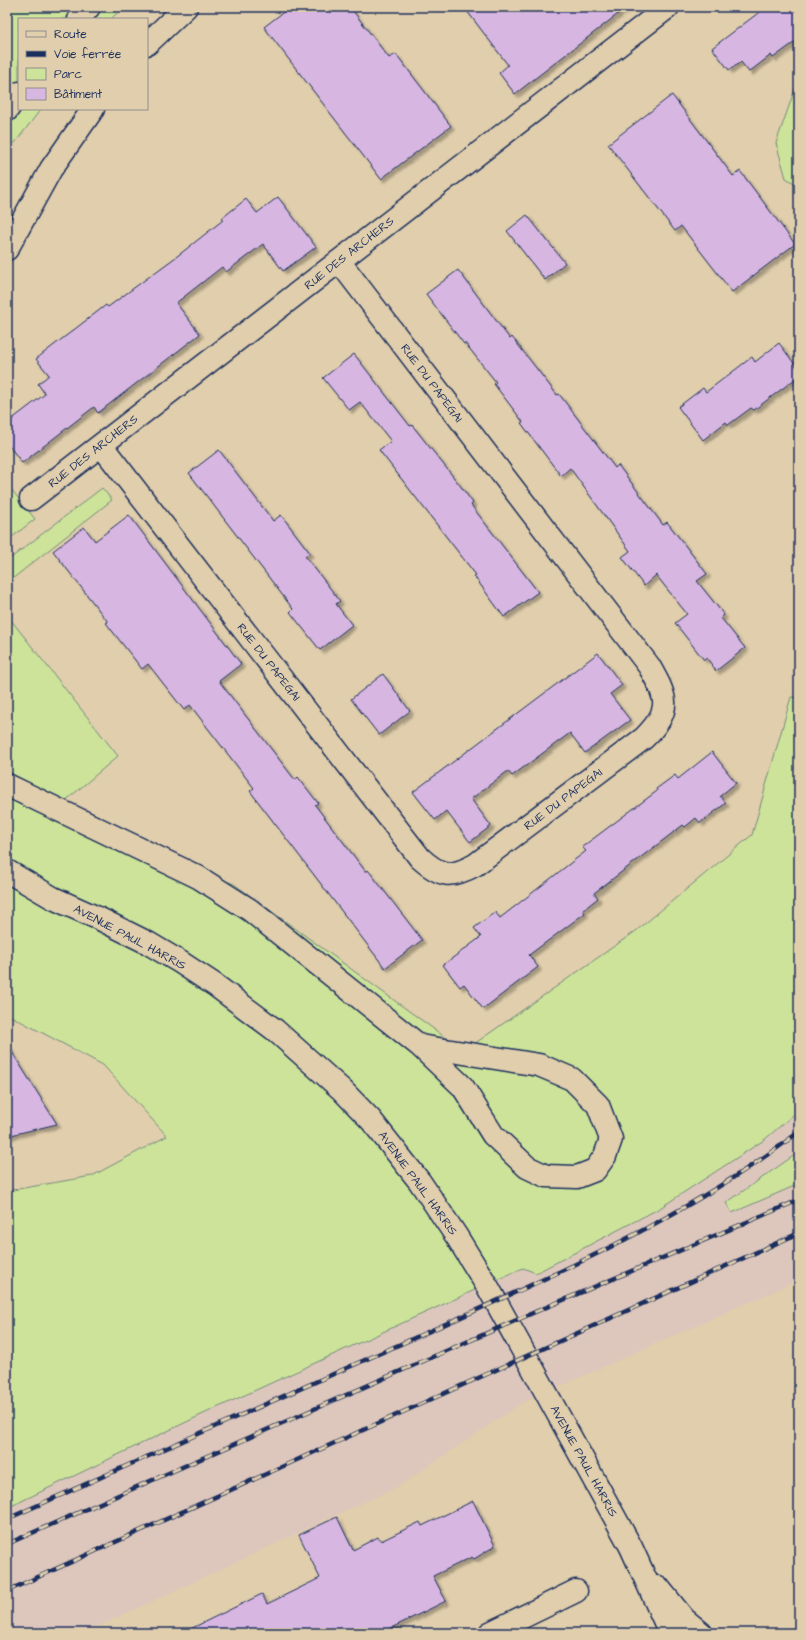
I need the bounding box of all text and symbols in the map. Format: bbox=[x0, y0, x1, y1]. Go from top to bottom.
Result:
legend bbox=[18, 18, 148, 110]
text: Route bbox=[54, 26, 87, 43]
text: Voie ferrée bbox=[54, 46, 122, 63]
text: Parc bbox=[54, 66, 82, 83]
text: Bâtiment bbox=[54, 86, 102, 103]
street label: RUE DES ARCHERS bbox=[301, 213, 398, 294]
street label: RUE DU PAPEGAI bbox=[396, 340, 467, 426]
street label: RUE DES ARCHERS bbox=[45, 411, 142, 492]
street label: RUE DU PAPEGAI bbox=[233, 620, 304, 705]
street label: RUE DU PAPEGAI bbox=[520, 764, 606, 835]
street label: AVENUE PAUL HARRIS bbox=[70, 901, 189, 974]
street label: AVENUE PAUL HARRIS bbox=[374, 1128, 461, 1239]
street label: AVENUE PAUL HARRIS bbox=[546, 1402, 622, 1520]

